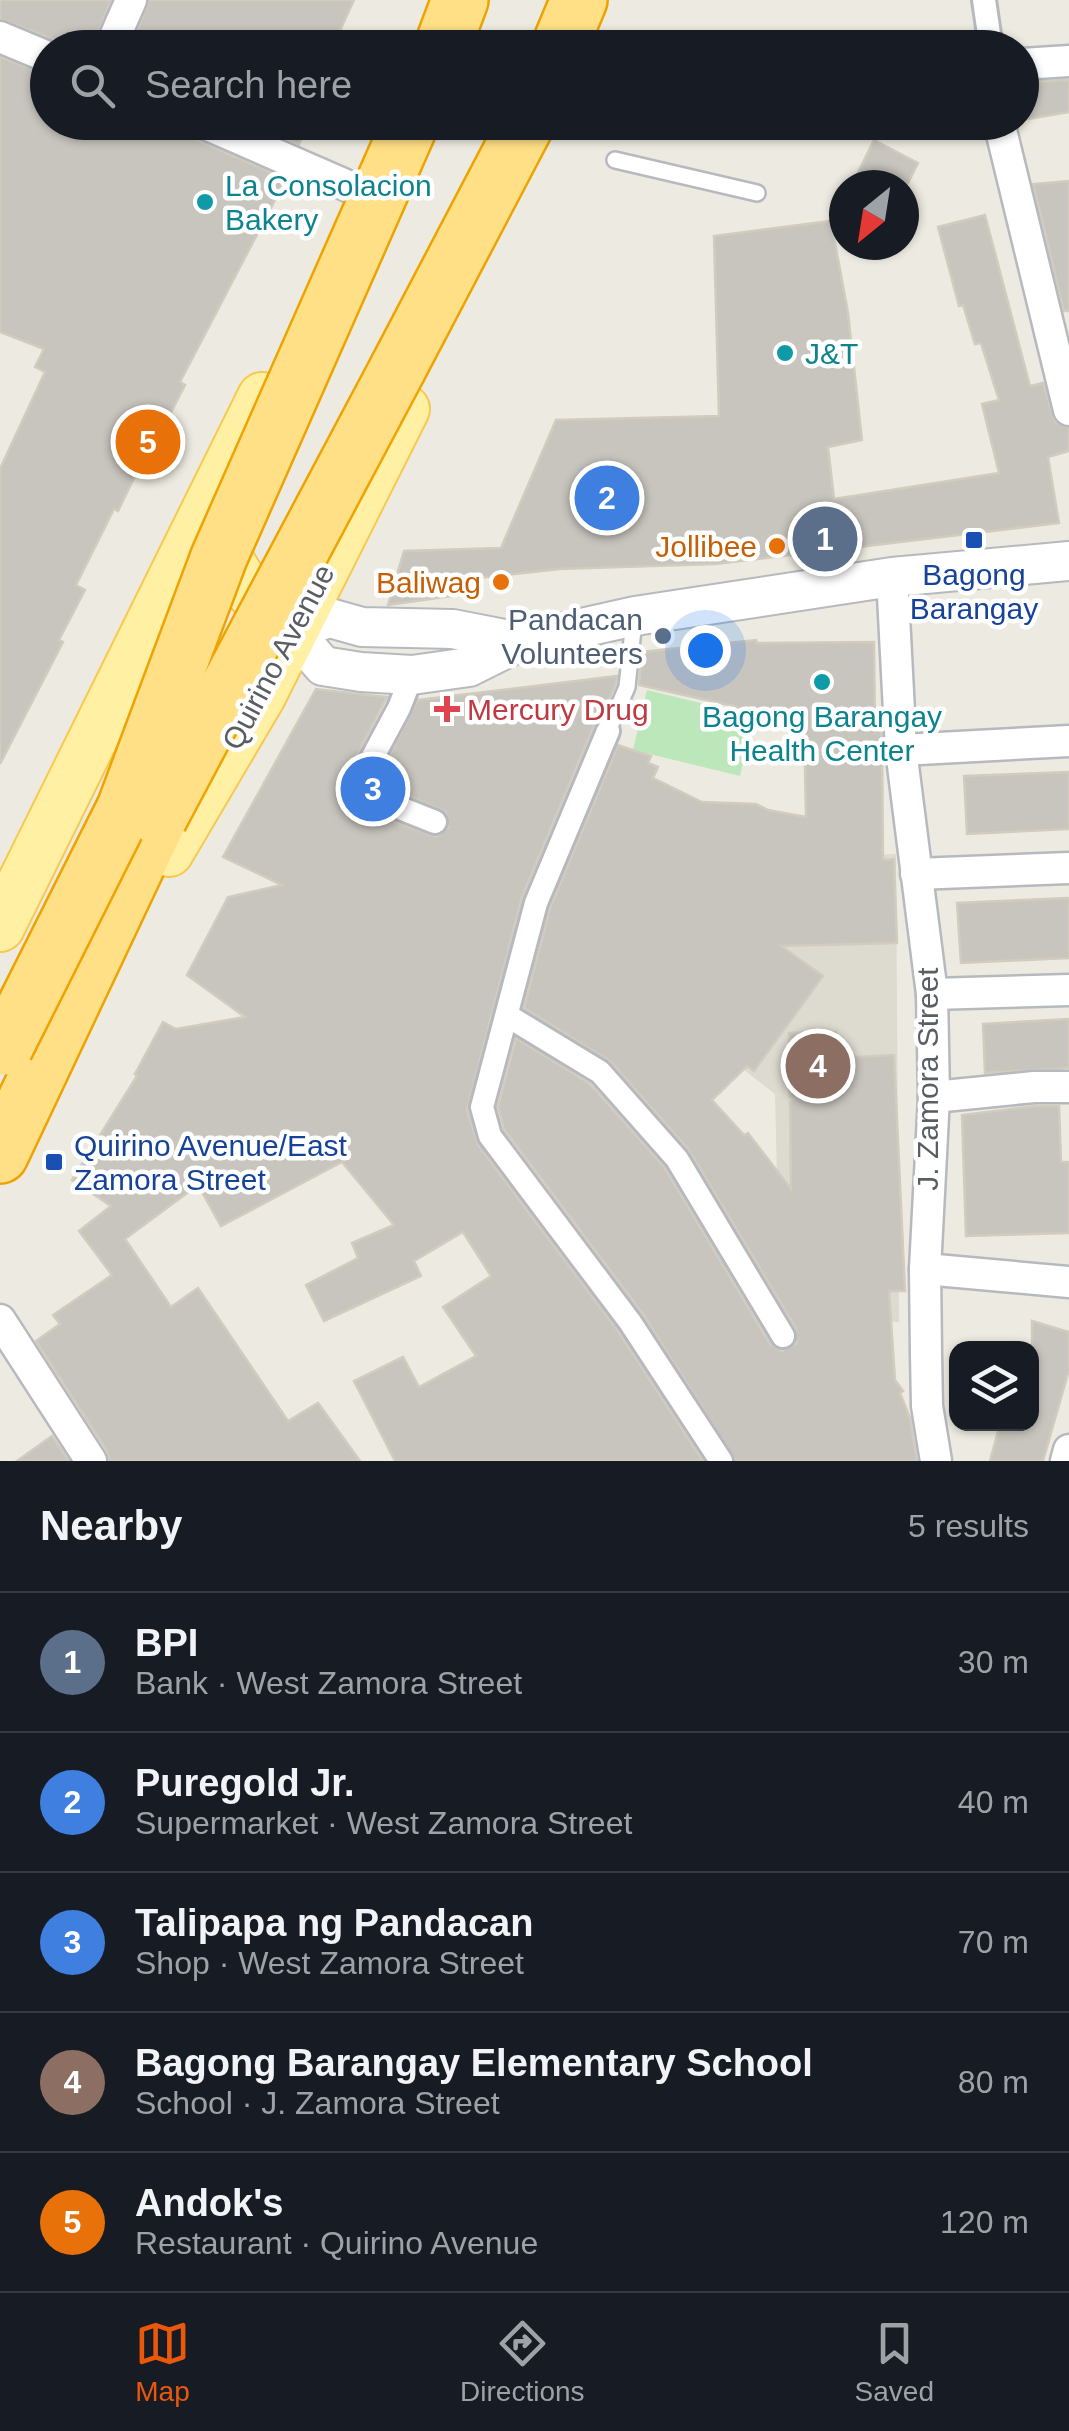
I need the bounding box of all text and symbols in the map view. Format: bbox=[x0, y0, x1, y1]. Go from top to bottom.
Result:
search box bbox=[30, 30, 1039, 140]
icon: search bbox=[65, 58, 120, 113]
text: Search here bbox=[145, 64, 352, 106]
place label: La Consolacion Bakery bbox=[225, 169, 432, 236]
north arrow bbox=[829, 170, 919, 260]
marker: La Consolacion Bakery bbox=[194, 191, 216, 213]
place label: J&T bbox=[805, 337, 858, 370]
marker: J&T bbox=[774, 342, 796, 364]
pin: 5 bbox=[116, 404, 180, 480]
pin: 2 bbox=[574, 460, 640, 536]
pin: 1 bbox=[792, 502, 858, 576]
marker: Bagong Barangay bbox=[963, 529, 985, 551]
place label: Jollibee bbox=[655, 530, 757, 563]
marker: Jollibee bbox=[766, 535, 788, 557]
place label: Bagong Barangay bbox=[910, 558, 1038, 625]
street label: Quirino Avenue bbox=[215, 559, 341, 755]
place label: Baliwag bbox=[376, 566, 481, 599]
marker: Baliwag bbox=[490, 571, 512, 593]
place label: Pandacan Volunteers bbox=[501, 603, 643, 670]
marker: Pandacan Volunteers bbox=[652, 625, 674, 647]
your location bbox=[680, 625, 731, 676]
marker: Bagong Barangay Health Center bbox=[811, 671, 833, 693]
place label: Mercury Drug bbox=[467, 693, 649, 726]
marker: Mercury Drug bbox=[436, 698, 458, 720]
place label: Bagong Barangay Health Center bbox=[702, 700, 942, 767]
pin: 3 bbox=[340, 752, 406, 826]
street label: J. Zamora Street bbox=[911, 967, 944, 1191]
pin: 4 bbox=[786, 1028, 850, 1104]
place label: Quirino Avenue/East Zamora Street bbox=[74, 1129, 348, 1196]
marker: Quirino Avenue/East Zamora Street bbox=[43, 1151, 65, 1173]
map controls bbox=[949, 1341, 1039, 1431]
button: layers bbox=[949, 1341, 1039, 1431]
text: Nearby bbox=[40, 1502, 182, 1549]
text: 5 results bbox=[908, 1508, 1029, 1544]
text: BPI bbox=[135, 1622, 198, 1664]
text: 1 bbox=[64, 1644, 81, 1680]
text: 30 m bbox=[958, 1644, 1029, 1680]
text: Bank · West Zamora Street bbox=[135, 1665, 522, 1701]
text: Puregold Jr. bbox=[135, 1762, 355, 1804]
text: 2 bbox=[64, 1784, 81, 1820]
text: 40 m bbox=[958, 1784, 1029, 1820]
text: Supermarket · West Zamora Street bbox=[135, 1805, 632, 1841]
text: Talipapa ng Pandacan bbox=[135, 1902, 533, 1944]
text: 3 bbox=[64, 1924, 81, 1960]
text: 70 m bbox=[958, 1924, 1029, 1960]
text: Shop · West Zamora Street bbox=[135, 1945, 524, 1981]
text: Bagong Barangay Elementary School bbox=[135, 2042, 813, 2084]
text: 4 bbox=[64, 2064, 81, 2100]
text: 80 m bbox=[958, 2064, 1029, 2100]
text: School · J. Zamora Street bbox=[135, 2085, 500, 2121]
text: Andok's bbox=[135, 2182, 283, 2224]
text: 5 bbox=[64, 2204, 81, 2240]
text: 120 m bbox=[940, 2204, 1029, 2240]
text: Restaurant · Quirino Avenue bbox=[135, 2225, 538, 2261]
tab: Map bbox=[135, 2316, 190, 2408]
tab: Directions bbox=[460, 2316, 585, 2408]
tab: Saved bbox=[855, 2316, 934, 2408]

